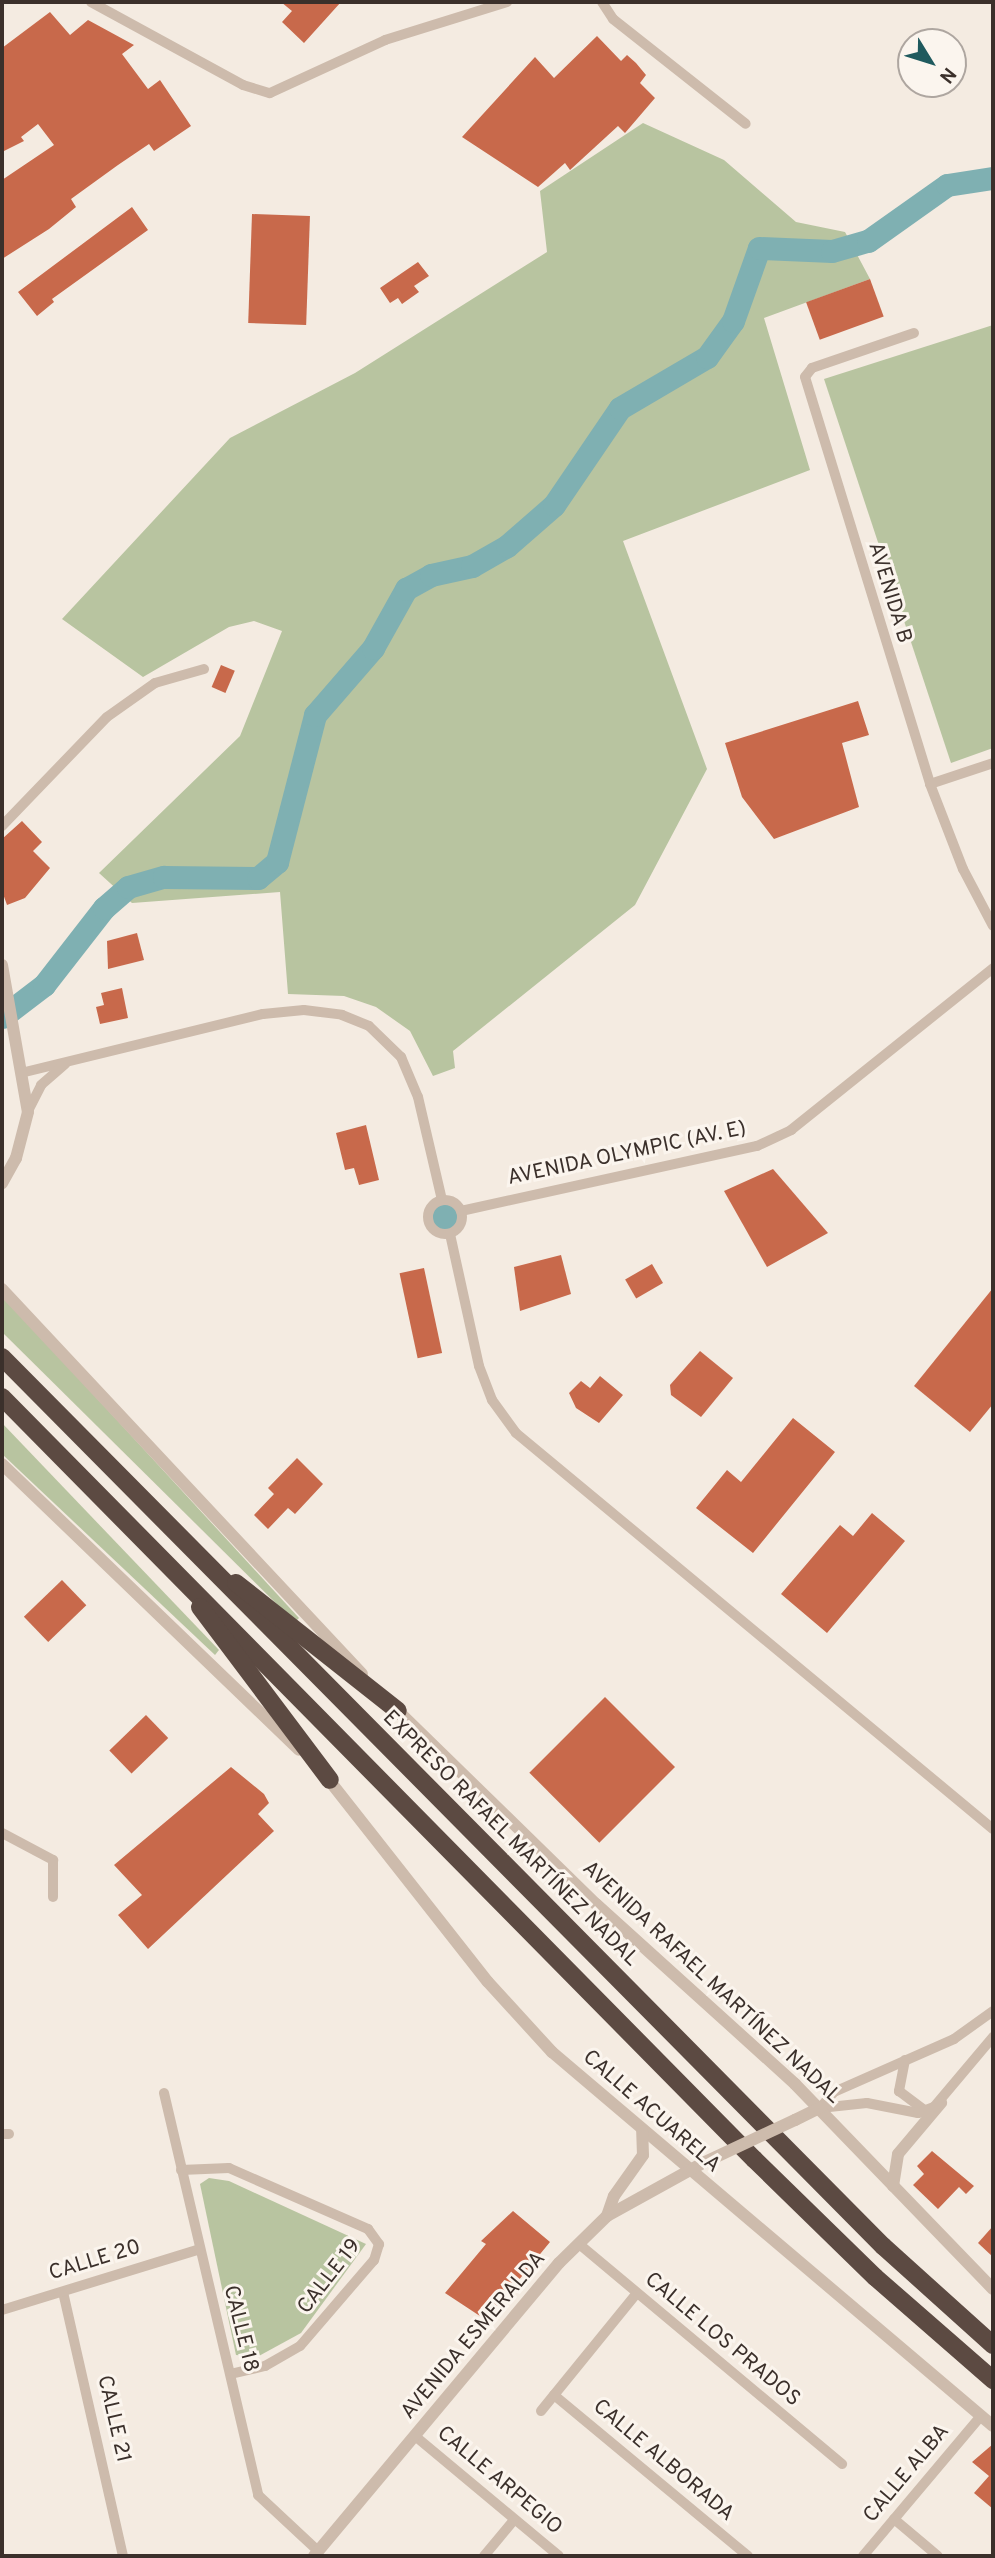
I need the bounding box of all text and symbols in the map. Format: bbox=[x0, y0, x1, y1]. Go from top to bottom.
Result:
north arrow bbox=[897, 28, 967, 98]
text: N bbox=[933, 62, 961, 87]
street label: AVENIDA B bbox=[862, 539, 916, 647]
street label: AVENIDA OLYMPIC (AV. E) bbox=[505, 1116, 749, 1192]
street label: EXPRESO RAFAEL MARTÍNEZ NADAL bbox=[377, 1706, 643, 1972]
street label: AVENIDA RAFAEL MARTÍNEZ NADAL bbox=[576, 1856, 846, 2110]
street label: CALLE ACUARELA bbox=[577, 2045, 725, 2179]
street label: CALLE 19 bbox=[293, 2234, 367, 2320]
street label: CALLE 20 bbox=[46, 2235, 144, 2287]
street label: AVENIDA ESMERALDA bbox=[396, 2247, 552, 2425]
street label: CALLE LOS PRADOS bbox=[639, 2268, 805, 2412]
street label: CALLE 18 bbox=[217, 2283, 263, 2375]
street label: CALLE 21 bbox=[91, 2373, 135, 2465]
street label: CALLE ALBORADA bbox=[587, 2394, 739, 2528]
street label: CALLE ALBA bbox=[858, 2420, 956, 2528]
street label: CALLE ARPEGIO bbox=[431, 2421, 567, 2541]

